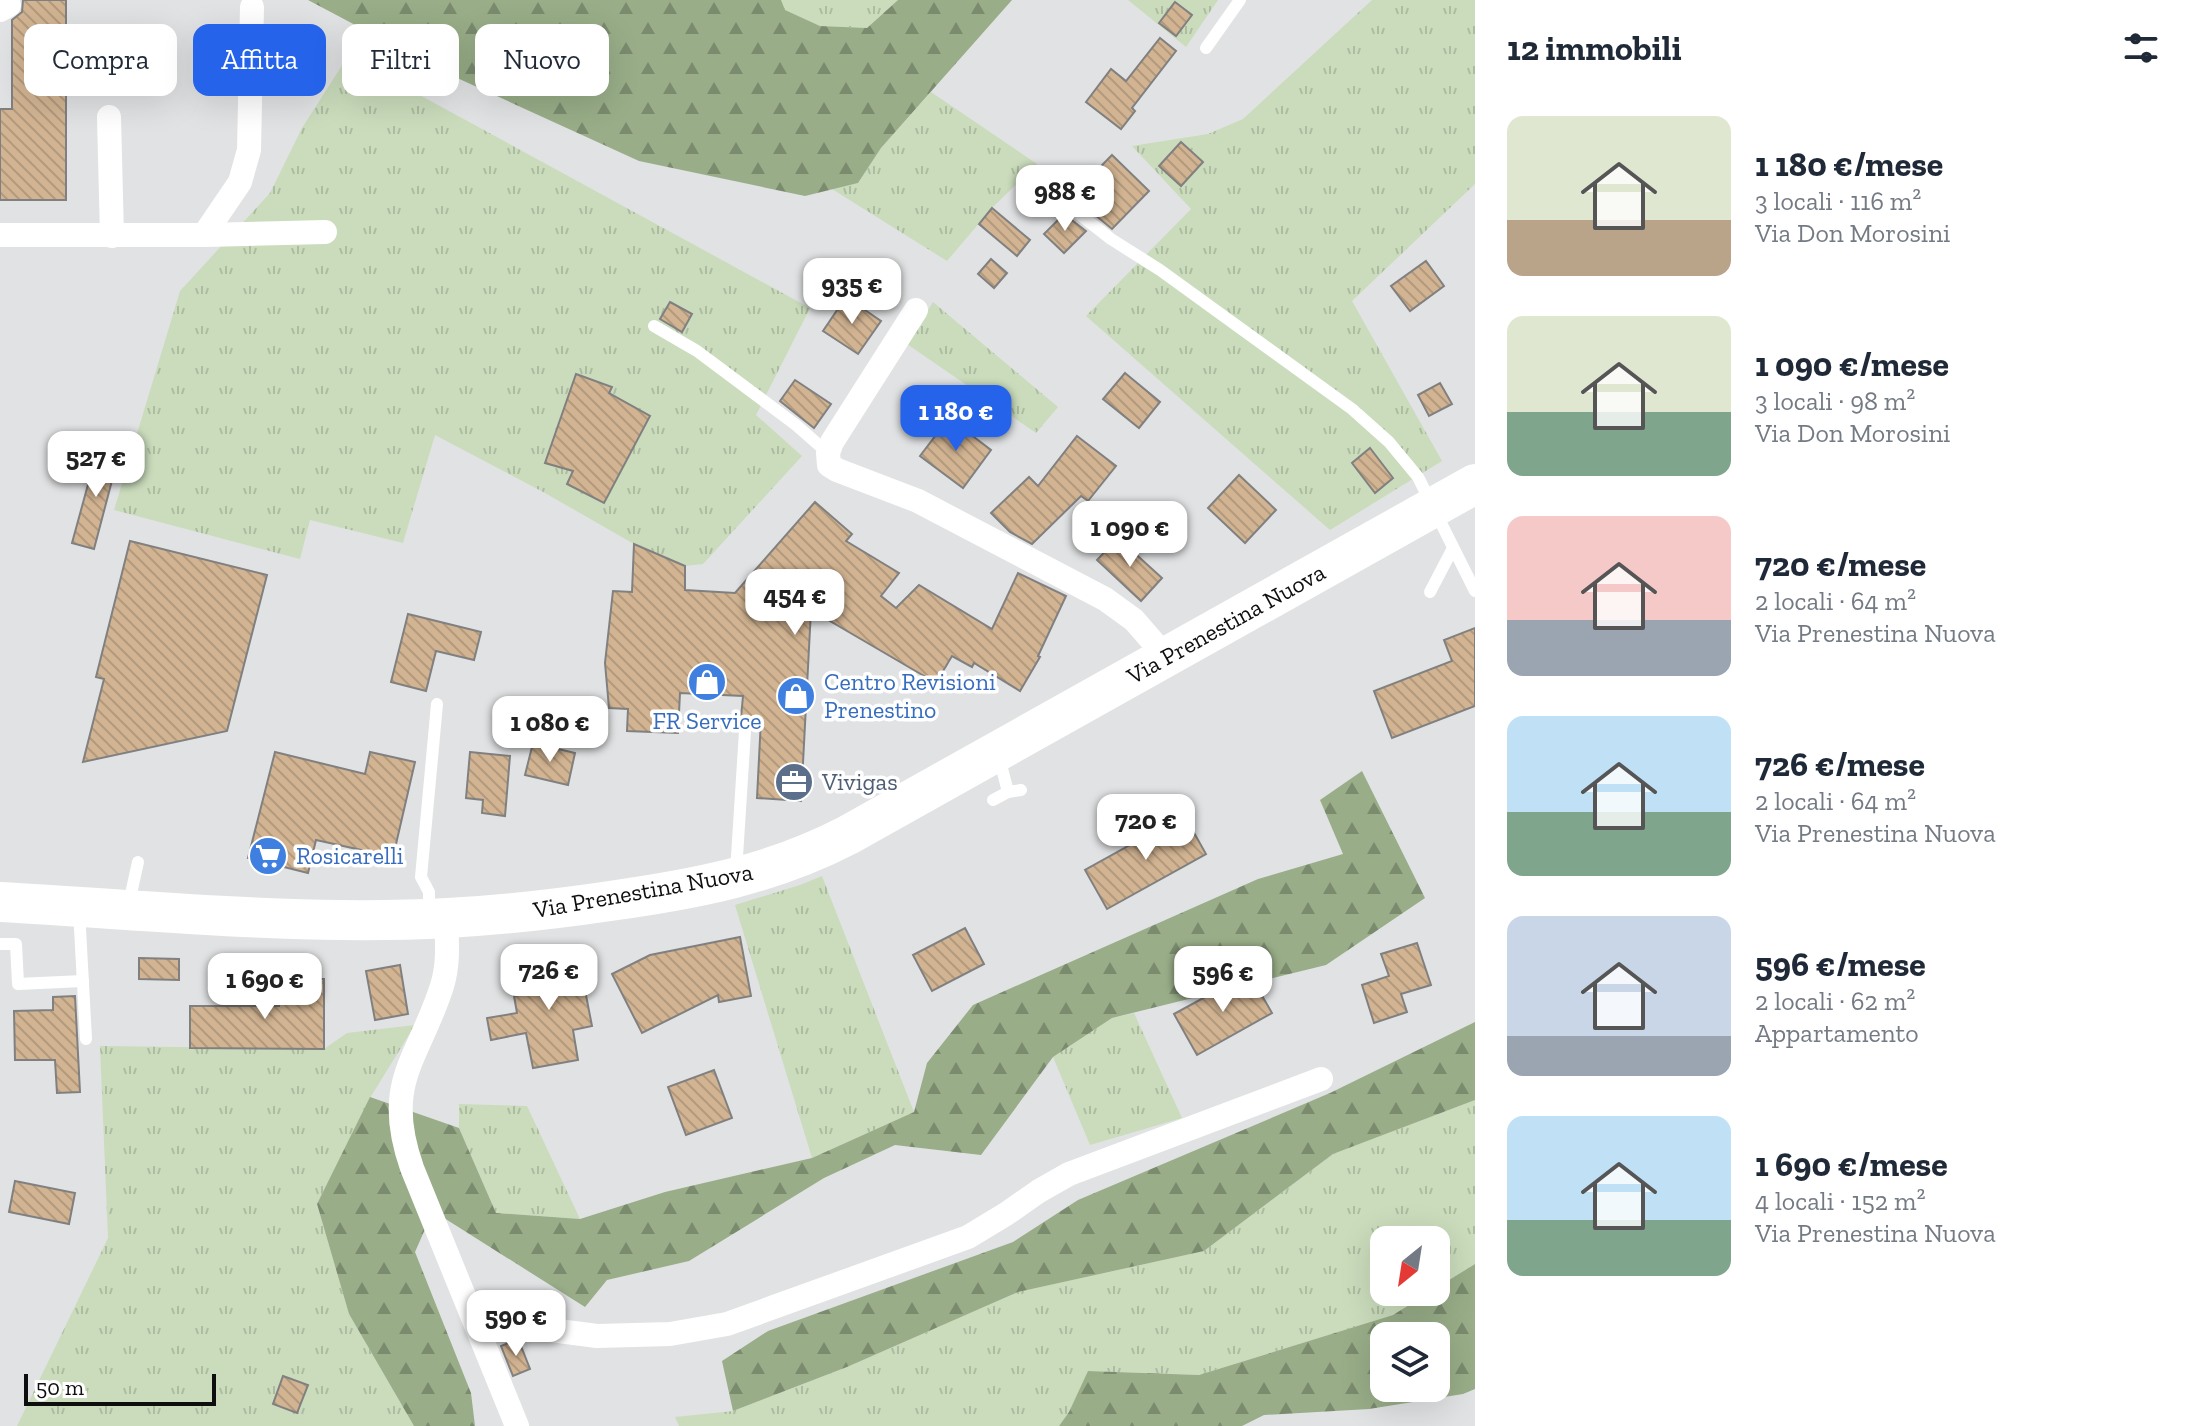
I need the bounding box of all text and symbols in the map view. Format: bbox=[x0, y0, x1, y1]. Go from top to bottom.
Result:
chip: Compra bbox=[24, 24, 177, 96]
chip: Affitta bbox=[193, 24, 326, 96]
chip: Filtri bbox=[342, 24, 459, 96]
chip: Nuovo bbox=[475, 24, 609, 96]
icon: filters bbox=[2119, 26, 2163, 70]
text: 12 immobili bbox=[1507, 28, 1682, 69]
text: 1 180 €/mese bbox=[1755, 144, 1943, 185]
icon: home bbox=[1571, 148, 1667, 244]
pin: 988 € bbox=[1009, 165, 1121, 233]
text: 988 € bbox=[1034, 175, 1096, 207]
text: 3 locali · 116 m² bbox=[1755, 185, 1921, 217]
text: Via Don Morosini bbox=[1755, 217, 1950, 249]
pin: 935 € bbox=[796, 258, 908, 326]
text: 935 € bbox=[821, 268, 883, 300]
text: 1 090 €/mese bbox=[1755, 344, 1949, 385]
icon: home bbox=[1571, 348, 1667, 444]
pin: 1 180 € bbox=[882, 385, 1030, 453]
text: 3 locali · 98 m² bbox=[1755, 385, 1915, 417]
text: 1 180 € bbox=[918, 395, 994, 427]
text: Via Don Morosini bbox=[1755, 417, 1950, 449]
pin: 527 € bbox=[40, 431, 152, 499]
text: 527 € bbox=[66, 441, 126, 473]
pin: 1 090 € bbox=[1056, 501, 1204, 569]
text: 1 090 € bbox=[1090, 511, 1170, 543]
text: 720 €/mese bbox=[1755, 544, 1926, 585]
icon: home bbox=[1571, 548, 1667, 644]
street label: Via Prenestina Nuova bbox=[1121, 557, 1330, 691]
pin: 454 € bbox=[739, 569, 851, 637]
text: 454 € bbox=[763, 579, 827, 611]
text: 2 locali · 64 m² bbox=[1755, 585, 1916, 617]
text: Via Prenestina Nuova bbox=[1755, 617, 1996, 649]
shop icon: FR Service bbox=[686, 661, 728, 703]
place label: Centro Revisioni Prenestino bbox=[824, 667, 996, 724]
shop icon: Centro Revisioni Prenestino bbox=[775, 675, 817, 717]
pin: 1 080 € bbox=[476, 696, 624, 764]
text: 1 080 € bbox=[510, 706, 590, 738]
place label: FR Service bbox=[652, 706, 762, 735]
text: 726 €/mese bbox=[1755, 744, 1925, 785]
icon: home bbox=[1571, 748, 1667, 844]
office icon: Vivigas bbox=[773, 761, 815, 803]
place label: Vivigas bbox=[821, 767, 898, 796]
text: 2 locali · 64 m² bbox=[1755, 785, 1916, 817]
pin: 720 € bbox=[1090, 794, 1202, 862]
text: 720 € bbox=[1115, 804, 1177, 836]
text: Via Prenestina Nuova bbox=[1755, 817, 1996, 849]
supermarket icon: Rosicarelli bbox=[247, 835, 289, 877]
place label: Rosicarelli bbox=[296, 841, 404, 870]
street label: Via Prenestina Nuova bbox=[530, 857, 755, 924]
pin: 726 € bbox=[493, 944, 605, 1012]
text: 596 €/mese bbox=[1755, 944, 1926, 985]
pin: 596 € bbox=[1167, 946, 1279, 1014]
icon: home bbox=[1571, 948, 1667, 1044]
pin: 1 690 € bbox=[191, 953, 339, 1021]
text: 726 € bbox=[518, 954, 580, 986]
text: 596 € bbox=[1192, 956, 1254, 988]
text: 1 690 € bbox=[226, 963, 304, 995]
text: 2 locali · 62 m² bbox=[1755, 985, 1915, 1017]
text: Appartamento bbox=[1755, 1017, 1919, 1049]
text: 1 690 €/mese bbox=[1755, 1144, 1948, 1185]
icon: home bbox=[1571, 1148, 1667, 1244]
text: 4 locali · 152 m² bbox=[1755, 1185, 1926, 1217]
text: Via Prenestina Nuova bbox=[1755, 1217, 1996, 1249]
north arrow bbox=[1370, 1226, 1450, 1306]
map controls bbox=[1370, 1226, 1450, 1402]
pin: 590 € bbox=[460, 1290, 572, 1358]
text: 590 € bbox=[485, 1300, 547, 1332]
button: layers bbox=[1370, 1322, 1450, 1402]
scale bar bbox=[24, 1370, 216, 1406]
text: 50 m bbox=[36, 1374, 84, 1401]

